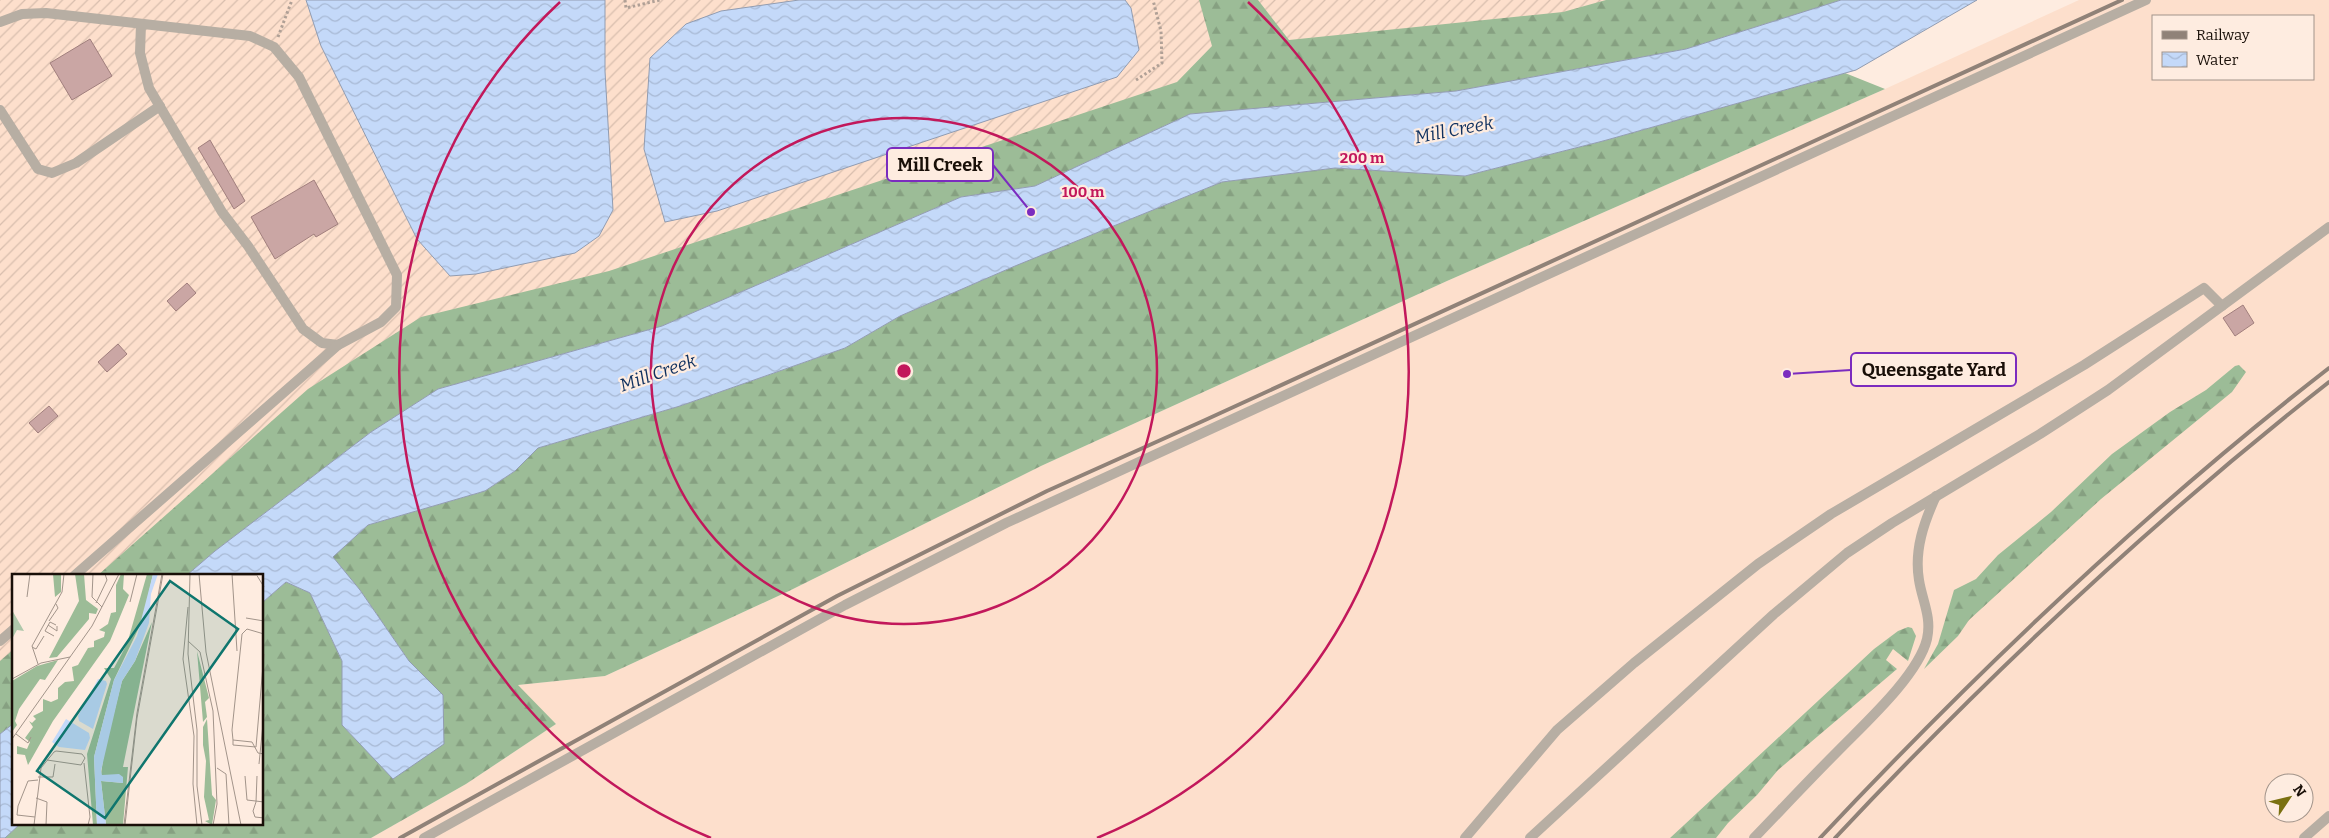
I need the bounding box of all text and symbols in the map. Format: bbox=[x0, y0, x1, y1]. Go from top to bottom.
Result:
legend bbox=[2152, 15, 2314, 80]
text: Railway bbox=[2196, 26, 2250, 44]
text: Water bbox=[2196, 51, 2239, 69]
water label: Mill Creek bbox=[1413, 112, 1495, 148]
callout: Mill Creek bbox=[887, 148, 993, 181]
text: 200 m bbox=[1340, 149, 1385, 167]
text: Mill Creek bbox=[897, 154, 983, 176]
text: 100 m bbox=[1062, 183, 1105, 201]
water label: Mill Creek bbox=[617, 350, 699, 396]
callout: Queensgate Yard bbox=[1851, 353, 2016, 386]
text: Queensgate Yard bbox=[1862, 359, 2006, 381]
centre of rings bbox=[895, 362, 913, 380]
inset map bbox=[12, 574, 264, 826]
north arrow bbox=[2264, 773, 2314, 823]
text: N bbox=[2289, 782, 2309, 800]

